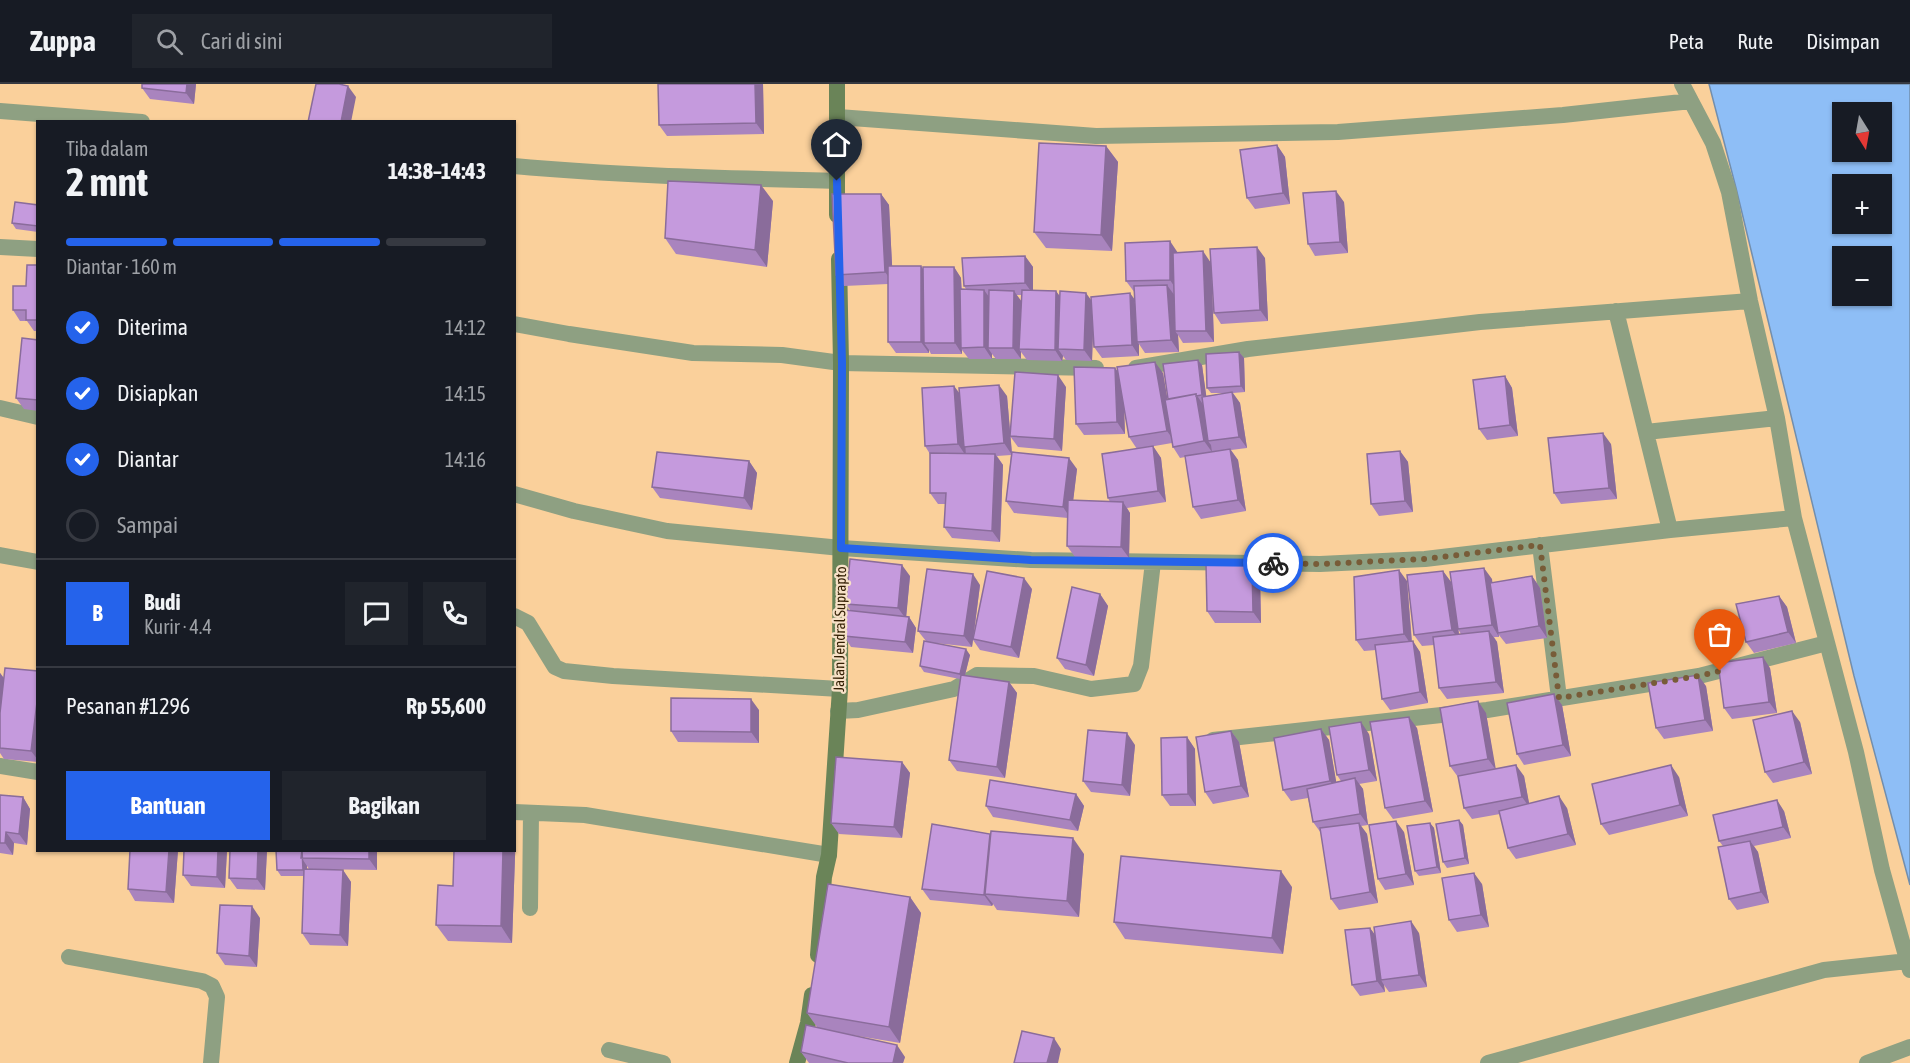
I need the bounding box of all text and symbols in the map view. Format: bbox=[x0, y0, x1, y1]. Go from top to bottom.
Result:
search box bbox=[132, 14, 552, 68]
text: Zuppa bbox=[30, 25, 96, 57]
icon: search bbox=[153, 25, 186, 58]
text: Cari di sini bbox=[201, 28, 282, 54]
text: Peta bbox=[1669, 29, 1704, 53]
text: Rute bbox=[1737, 29, 1773, 53]
text: Disimpan bbox=[1806, 29, 1880, 53]
north arrow bbox=[1832, 102, 1892, 162]
map controls bbox=[1832, 102, 1892, 306]
pin bbox=[811, 119, 862, 181]
icon: home bbox=[820, 128, 853, 161]
text: Tiba dalam bbox=[66, 137, 148, 160]
text: 14:38–14:43 bbox=[388, 158, 486, 184]
text: 2 mnt bbox=[66, 160, 148, 204]
button: + bbox=[1832, 174, 1892, 234]
button: − bbox=[1832, 246, 1892, 306]
text: Diantar · 160 m bbox=[66, 255, 177, 278]
icon: check bbox=[66, 311, 99, 344]
text: Diterima bbox=[117, 314, 188, 340]
text: 14:12 bbox=[445, 316, 486, 339]
icon: check bbox=[66, 377, 99, 410]
text: Disiapkan bbox=[117, 380, 198, 406]
text: 14:15 bbox=[445, 382, 486, 405]
icon: check bbox=[66, 443, 99, 476]
text: Diantar bbox=[117, 446, 178, 472]
text: 14:16 bbox=[445, 448, 486, 471]
text: Sampai bbox=[117, 512, 178, 538]
courier bbox=[1243, 533, 1303, 593]
icon: bike bbox=[1257, 547, 1290, 580]
street label: Jalan Jendral Suprapto bbox=[830, 566, 849, 692]
button: chat bbox=[345, 582, 408, 645]
button: phone bbox=[423, 582, 486, 645]
text: Budi bbox=[144, 589, 181, 615]
text: B bbox=[92, 600, 103, 626]
pin bbox=[1694, 609, 1745, 671]
text: Kurir · 4.4 bbox=[144, 615, 212, 638]
icon: bag bbox=[1703, 618, 1736, 651]
text: Pesanan #1296 bbox=[66, 693, 190, 719]
text: Rp 55,600 bbox=[406, 693, 486, 719]
button: Bantuan bbox=[66, 771, 270, 840]
button: Bagikan bbox=[282, 771, 486, 840]

